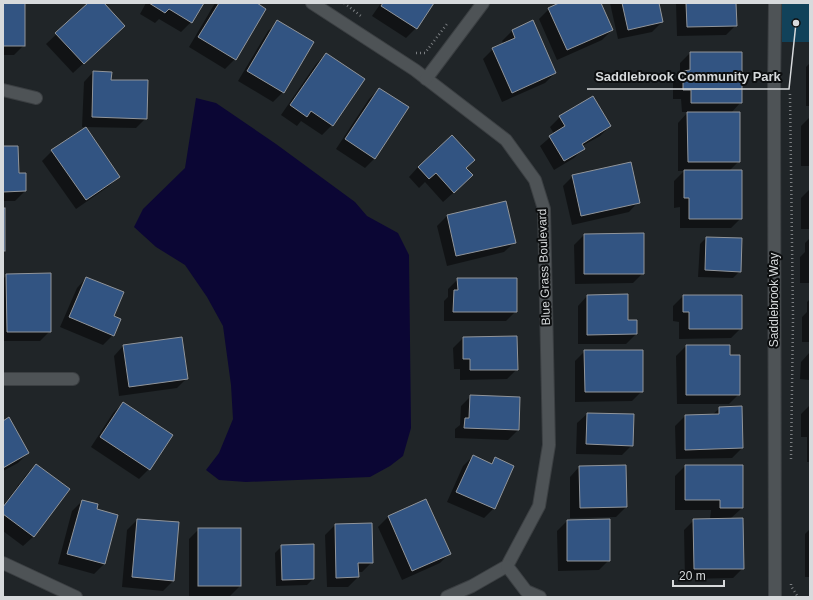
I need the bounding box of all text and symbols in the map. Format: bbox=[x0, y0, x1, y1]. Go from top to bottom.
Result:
callout: Saddlebrook Community Park bbox=[587, 64, 789, 89]
text: Saddlebrook Community Park bbox=[595, 69, 782, 84]
street label: Blue Grass Boulevard bbox=[535, 208, 553, 326]
street label: Saddlebrook Way bbox=[767, 253, 781, 347]
scale bar bbox=[673, 562, 724, 588]
text: 20 m bbox=[679, 569, 706, 583]

